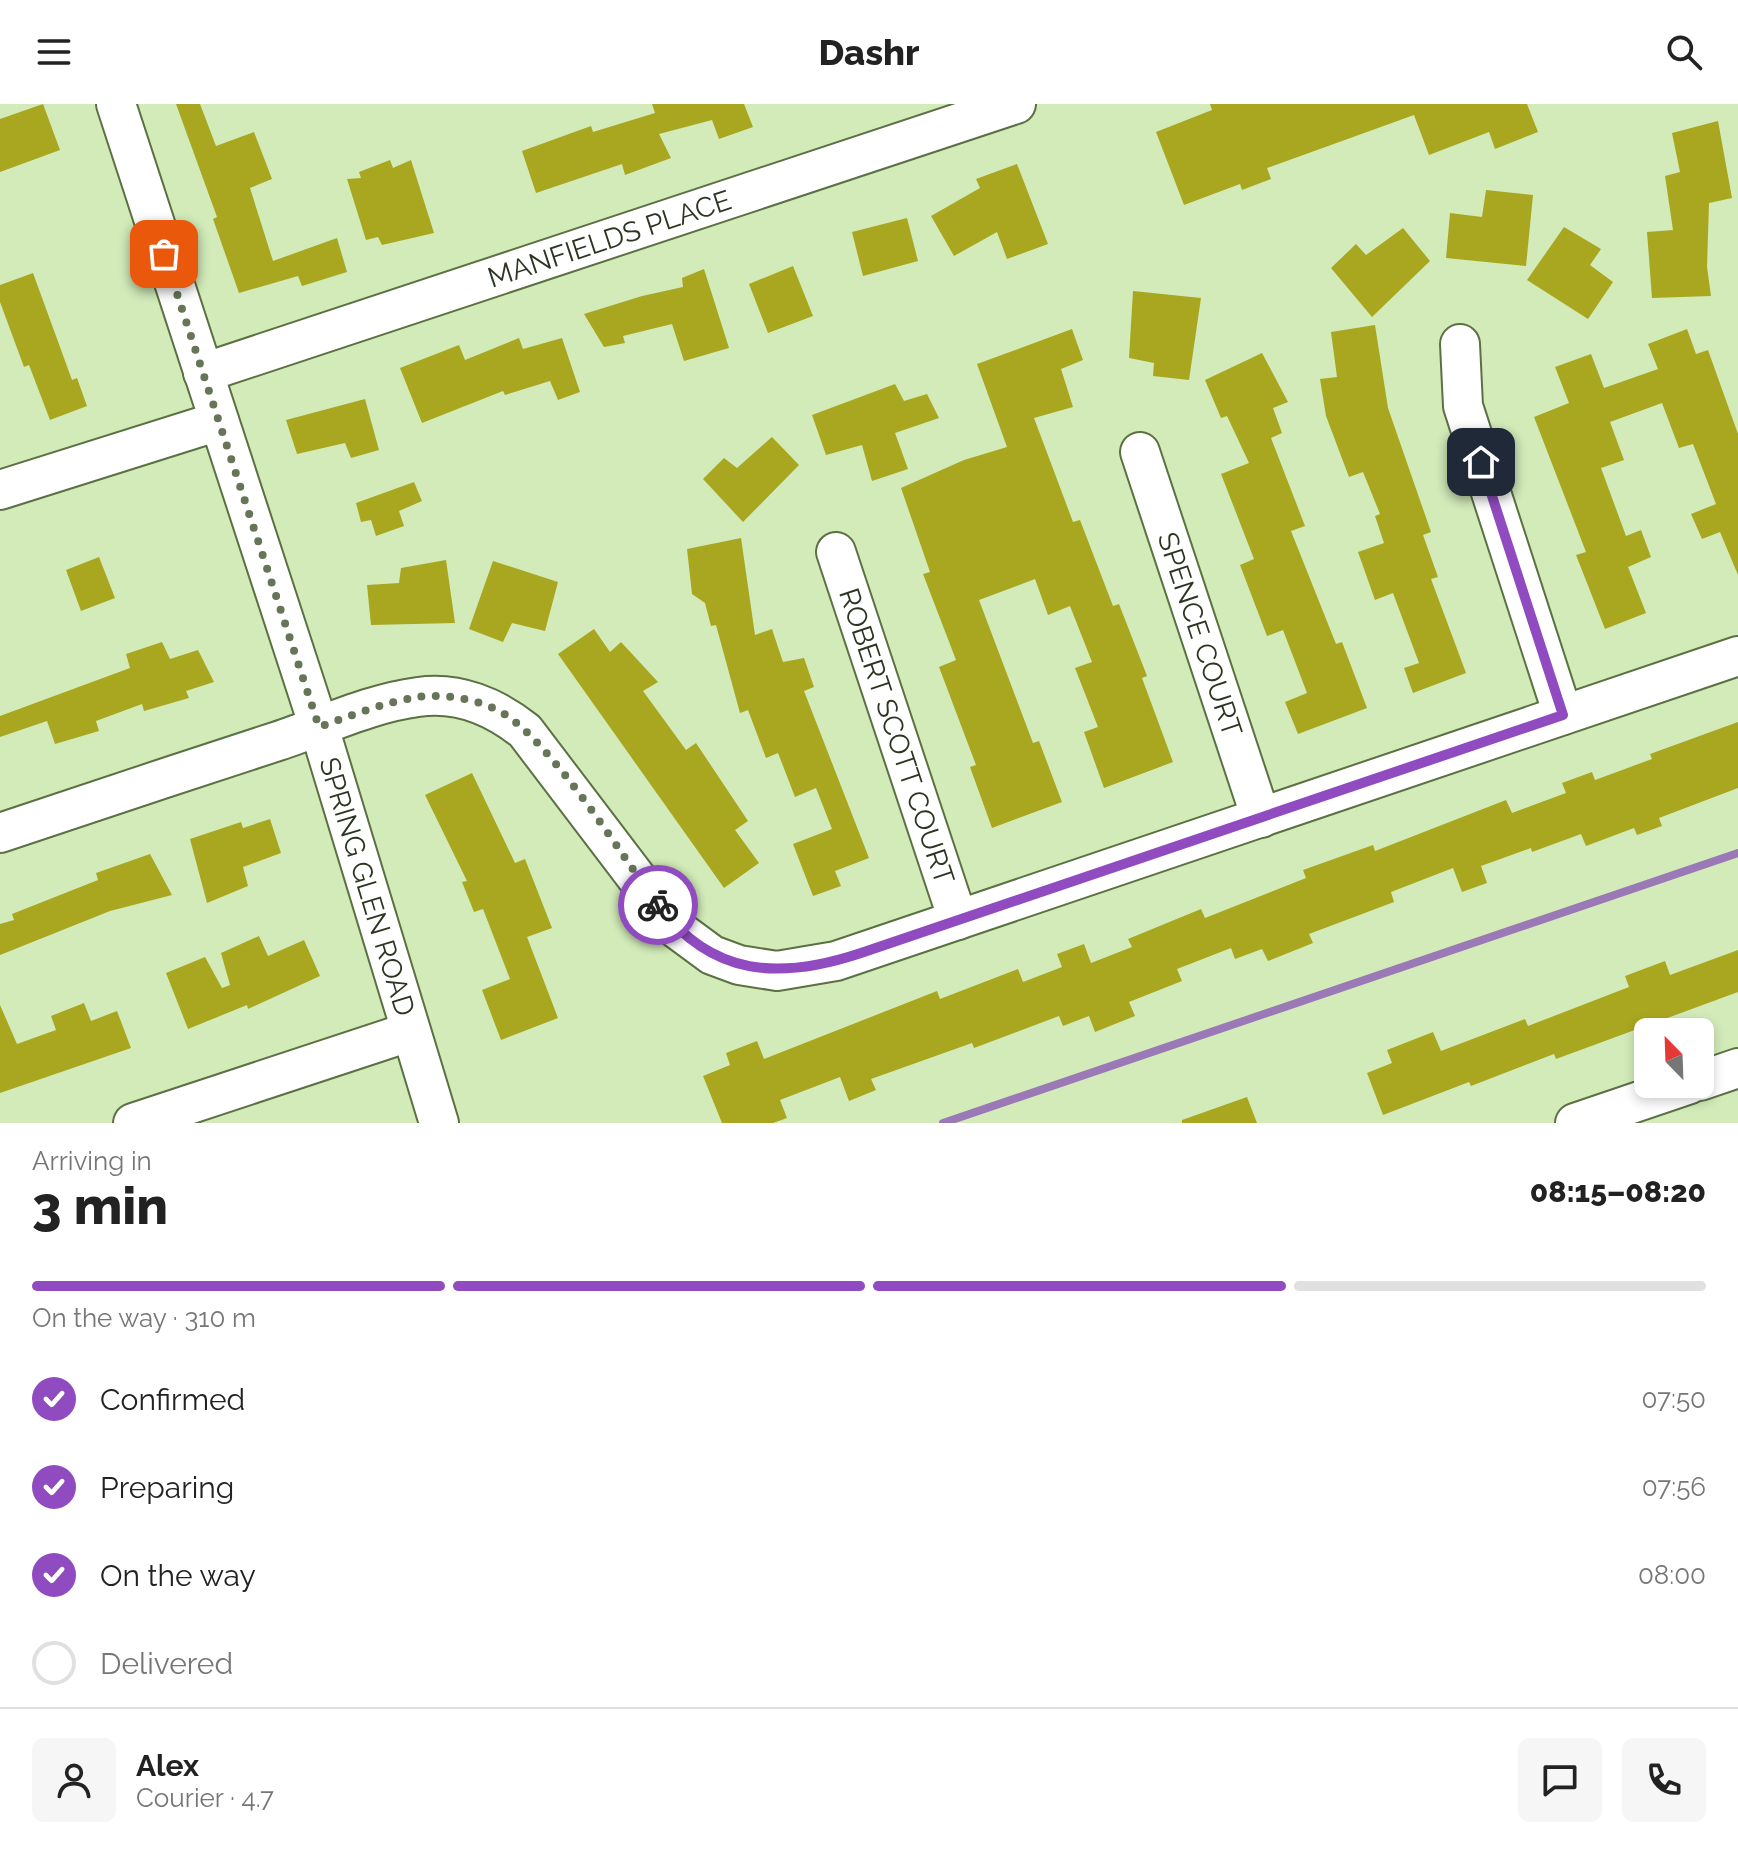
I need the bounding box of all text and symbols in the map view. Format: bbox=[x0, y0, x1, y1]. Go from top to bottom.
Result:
icon: menu bbox=[32, 30, 76, 74]
icon: search bbox=[1662, 30, 1706, 74]
text: Dashr bbox=[819, 31, 919, 73]
street label: MANFIELDS PLACE bbox=[483, 183, 735, 294]
pin bbox=[130, 220, 198, 288]
icon: bag bbox=[142, 232, 186, 276]
pin bbox=[1447, 428, 1515, 496]
icon: home bbox=[1459, 440, 1503, 484]
street label: SPENCE COURT bbox=[1151, 528, 1249, 741]
street label: ROBERT SCOTT COURT bbox=[833, 584, 961, 888]
street label: SPRING GLEN ROAD bbox=[313, 753, 422, 1020]
courier bbox=[618, 865, 698, 945]
icon: bike bbox=[636, 883, 680, 927]
north arrow bbox=[1634, 1018, 1714, 1098]
map controls bbox=[1634, 1018, 1714, 1098]
text: Arriving in bbox=[32, 1146, 152, 1176]
text: 08:15–08:20 bbox=[1530, 1174, 1706, 1209]
text: 3 min bbox=[32, 1175, 168, 1236]
text: On the way · 310 m bbox=[32, 1303, 256, 1333]
icon: check bbox=[32, 1377, 76, 1421]
text: Confirmed bbox=[100, 1382, 245, 1417]
text: 07:50 bbox=[1641, 1384, 1706, 1414]
icon: check bbox=[32, 1465, 76, 1509]
text: Preparing bbox=[100, 1470, 234, 1505]
text: 07:56 bbox=[1642, 1472, 1706, 1502]
icon: check bbox=[32, 1553, 76, 1597]
text: On the way bbox=[100, 1558, 256, 1593]
text: 08:00 bbox=[1638, 1560, 1706, 1590]
text: Delivered bbox=[100, 1646, 233, 1681]
button: person bbox=[32, 1738, 116, 1822]
button: chat bbox=[1518, 1738, 1602, 1822]
button: phone bbox=[1622, 1738, 1706, 1822]
text: Alex bbox=[136, 1748, 199, 1783]
text: Courier · 4.7 bbox=[136, 1783, 274, 1813]

